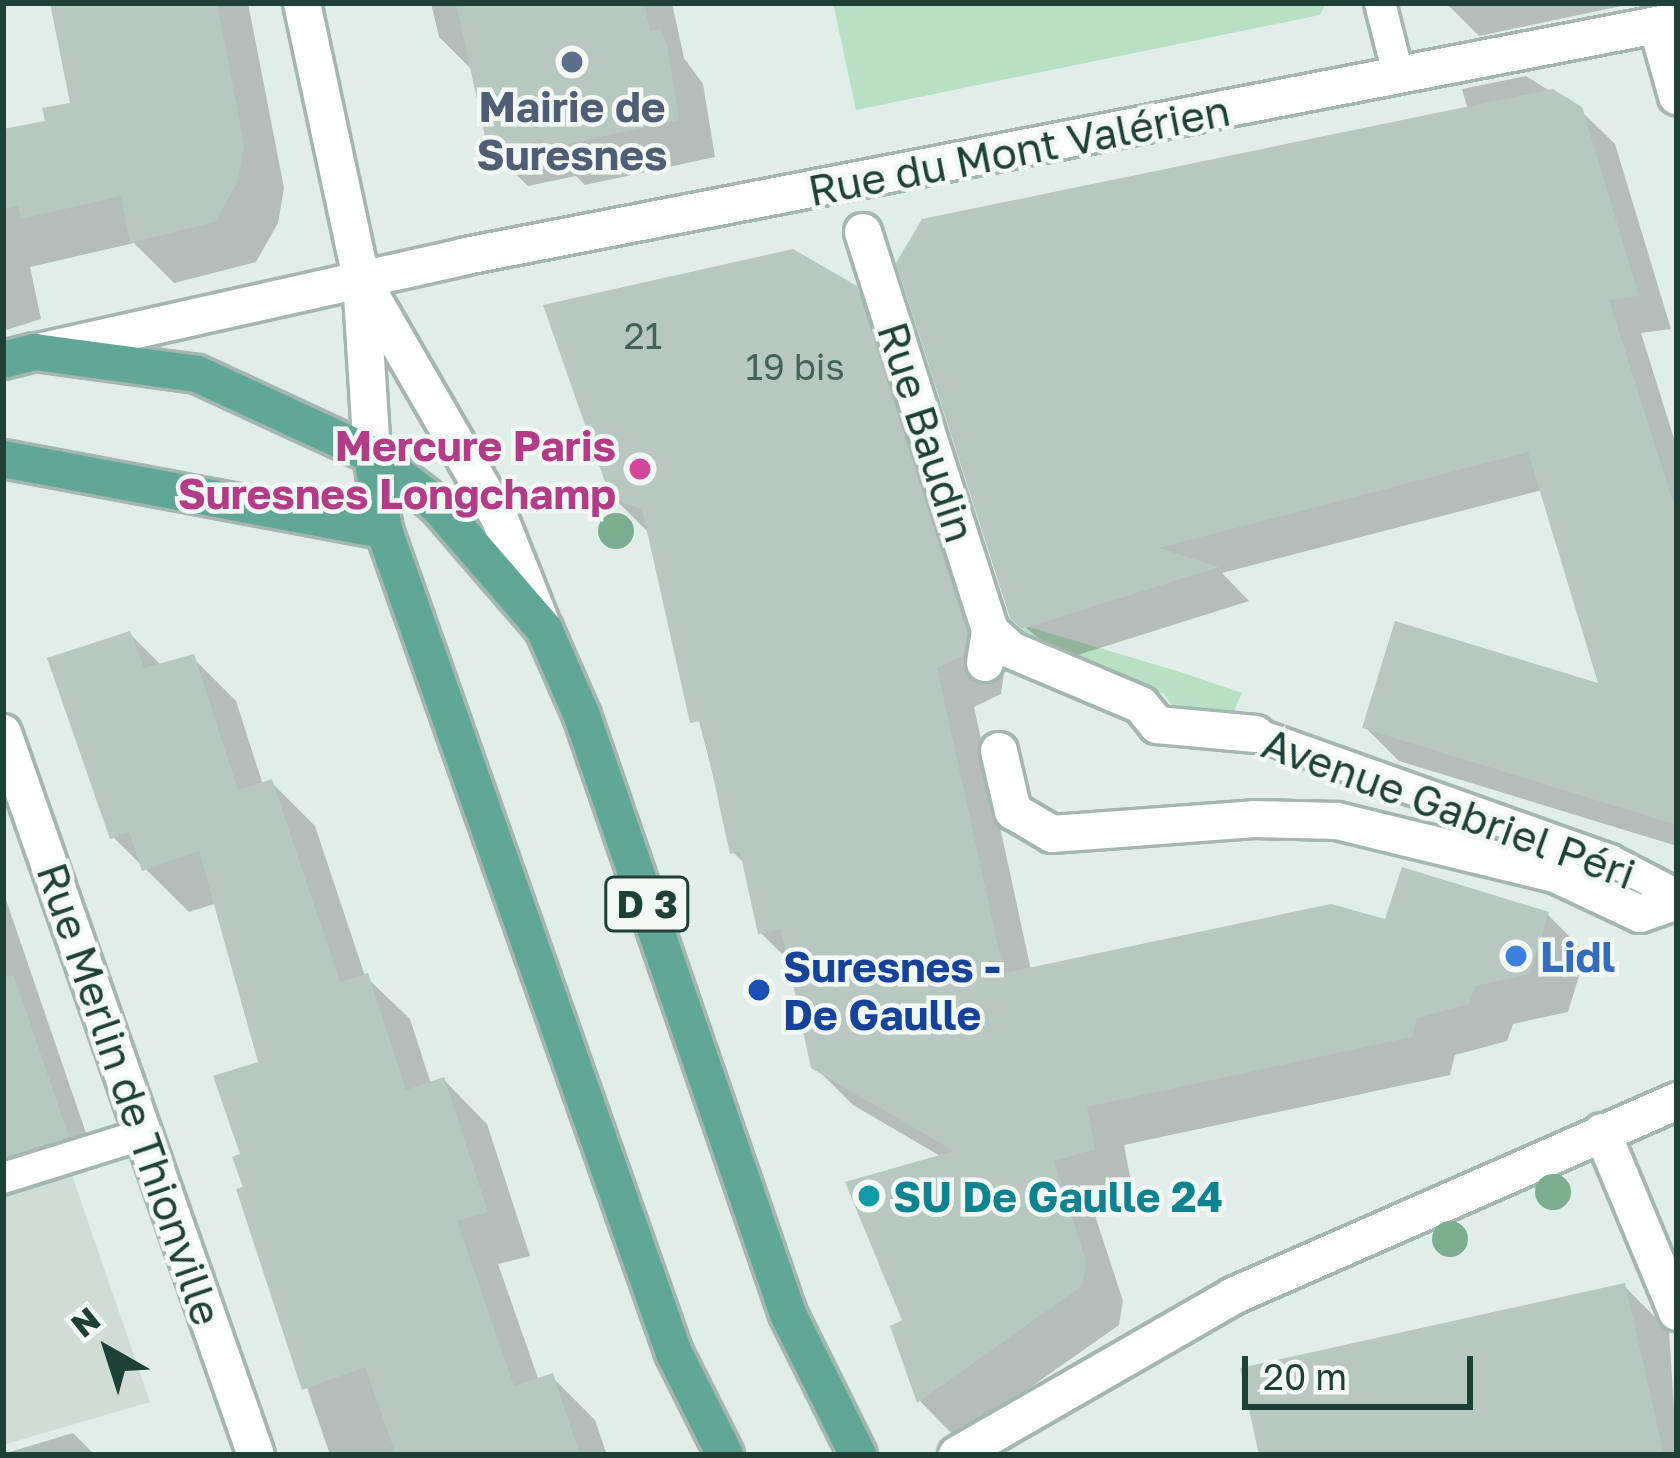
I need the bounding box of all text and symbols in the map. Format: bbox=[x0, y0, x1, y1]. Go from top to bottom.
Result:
marker: Mairie de Suresnes bbox=[559, 49, 585, 75]
place label: Mairie de Suresnes bbox=[477, 81, 667, 180]
street label: Rue du Mont Valérien bbox=[804, 84, 1234, 216]
house number: 21 bbox=[624, 314, 662, 358]
street label: Rue Baudin bbox=[868, 316, 986, 548]
house number: 19 bis bbox=[745, 345, 845, 389]
place label: Mercure Paris Suresnes Longchamp bbox=[178, 420, 616, 518]
marker: Mercure Paris Suresnes Longchamp bbox=[627, 456, 653, 482]
street label: Avenue Gabriel Péri bbox=[1256, 717, 1642, 899]
street label: Rue Merlin de Thionville bbox=[27, 856, 233, 1332]
road number: D 3 bbox=[602, 871, 692, 937]
place label: Lidl bbox=[1540, 931, 1615, 981]
place label: Suresnes - De Gaulle bbox=[783, 941, 1000, 1040]
marker: Lidl bbox=[1503, 943, 1529, 969]
marker: Suresnes - De Gaulle bbox=[746, 977, 772, 1003]
place label: SU De Gaulle 24 bbox=[893, 1171, 1223, 1221]
marker: SU De Gaulle 24 bbox=[856, 1183, 882, 1209]
north arrow bbox=[48, 1290, 168, 1410]
text: N bbox=[63, 1299, 107, 1345]
scale bar bbox=[1248, 1332, 1479, 1406]
text: 20 m bbox=[1263, 1355, 1347, 1398]

